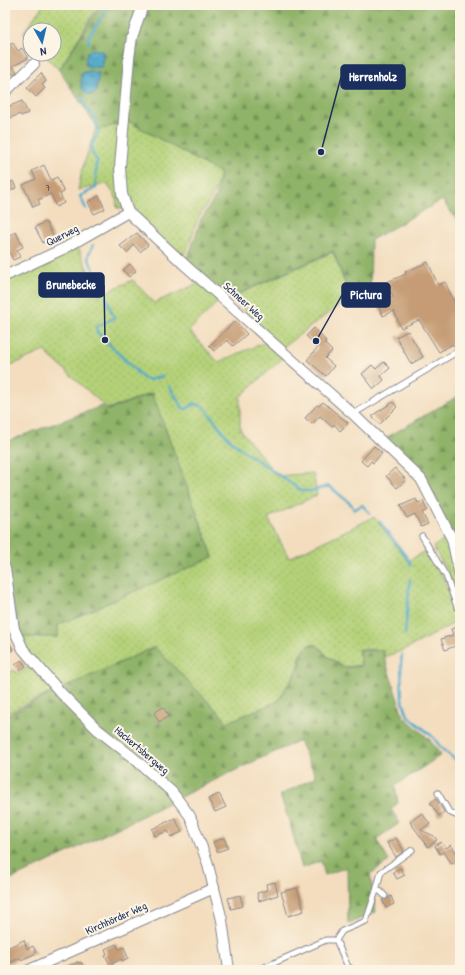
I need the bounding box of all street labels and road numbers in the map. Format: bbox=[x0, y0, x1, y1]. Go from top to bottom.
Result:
street label: Querweg bbox=[43, 221, 81, 249]
street label: Schneer Weg bbox=[221, 279, 268, 323]
street label: Hackertsbergweg bbox=[112, 723, 172, 777]
street label: Kirchhörder Weg bbox=[83, 898, 149, 938]

